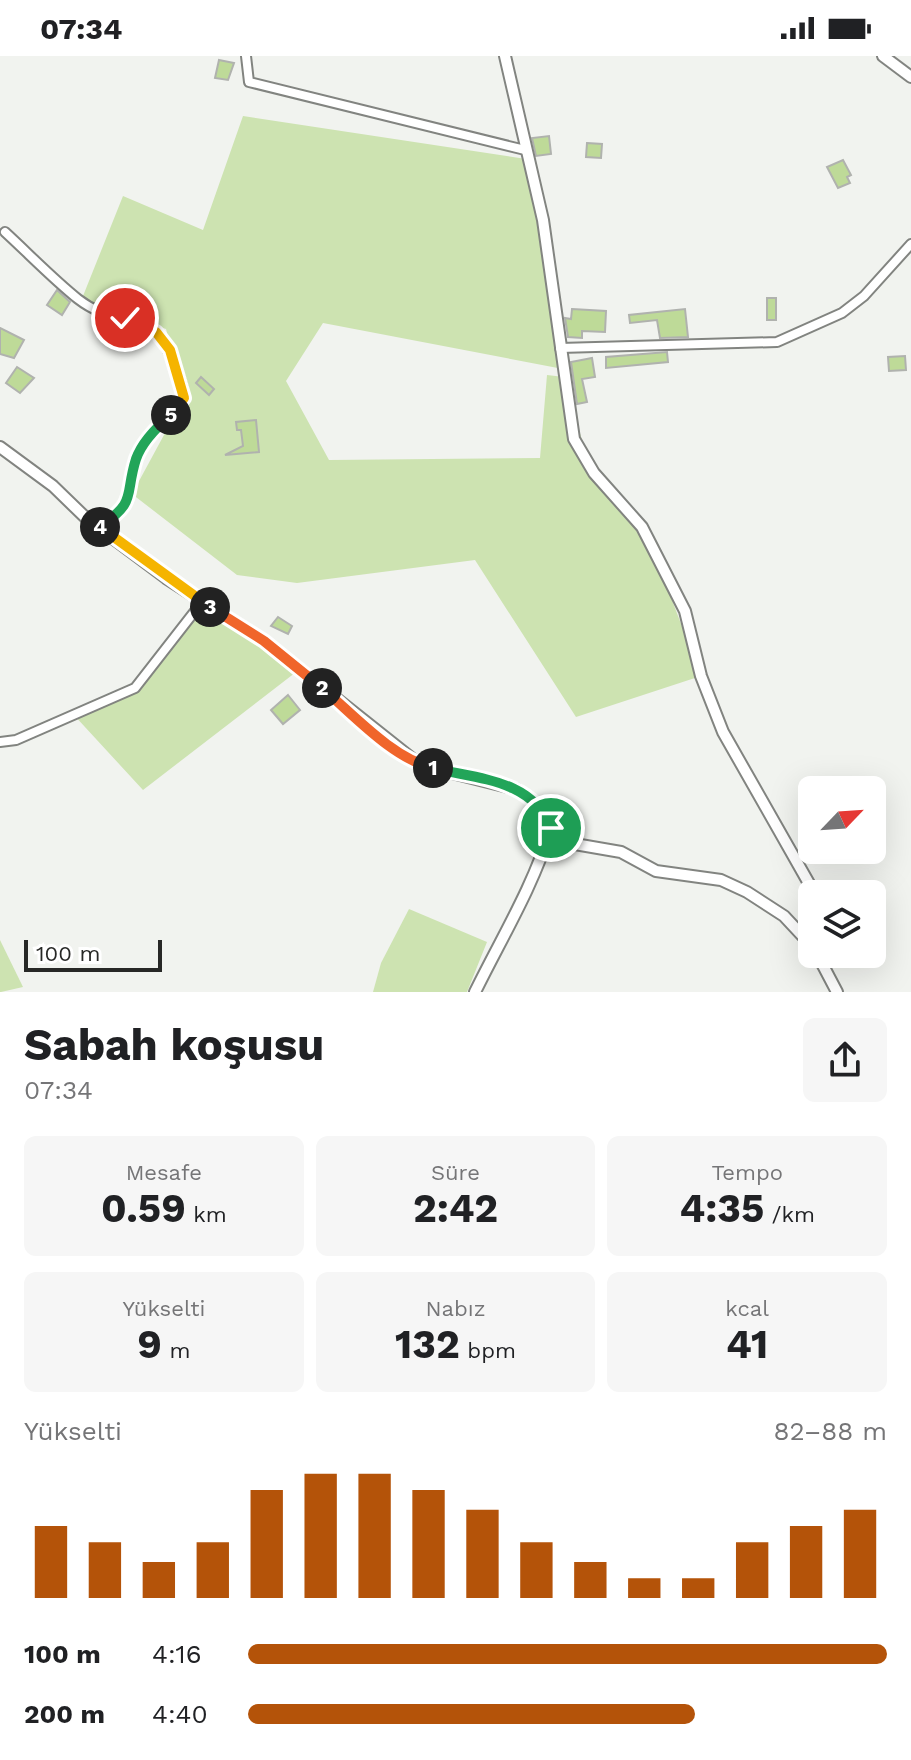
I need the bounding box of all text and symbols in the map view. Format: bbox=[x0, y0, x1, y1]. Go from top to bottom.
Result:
text: 07:34 bbox=[40, 11, 122, 46]
pin bbox=[91, 284, 159, 352]
icon: check bbox=[103, 296, 147, 340]
pin: 5 bbox=[151, 395, 191, 435]
text: 5 bbox=[165, 402, 177, 427]
pin: 4 bbox=[80, 507, 120, 547]
text: 4 bbox=[93, 514, 107, 539]
pin: 3 bbox=[190, 587, 230, 627]
text: 3 bbox=[203, 594, 217, 619]
pin: 2 bbox=[302, 668, 342, 708]
text: 2 bbox=[315, 675, 329, 700]
pin: 1 bbox=[413, 748, 453, 788]
text: 1 bbox=[428, 755, 438, 780]
north arrow bbox=[798, 776, 886, 864]
map controls bbox=[798, 776, 886, 968]
pin bbox=[517, 794, 585, 862]
icon: arrive bbox=[529, 806, 573, 850]
button: layers bbox=[798, 880, 886, 968]
scale bar bbox=[24, 936, 162, 972]
text: 100 m bbox=[36, 941, 100, 966]
button: share bbox=[803, 1018, 887, 1102]
text: Sabah koşusu bbox=[24, 1019, 324, 1071]
text: 07:34 bbox=[24, 1075, 93, 1105]
text: Mesafe bbox=[126, 1160, 202, 1185]
text: Süre bbox=[431, 1160, 480, 1185]
text: Tempo bbox=[711, 1160, 783, 1185]
text: 0.59 bbox=[101, 1185, 186, 1232]
text: 2:42 bbox=[413, 1185, 498, 1232]
text: 4:35 bbox=[679, 1185, 764, 1232]
text: km bbox=[186, 1202, 227, 1227]
text: /km bbox=[764, 1202, 815, 1227]
text: Yükselti bbox=[122, 1296, 205, 1321]
text: Nabız bbox=[426, 1296, 485, 1321]
text: kcal bbox=[725, 1296, 769, 1321]
text: 9 bbox=[137, 1321, 162, 1368]
text: 132 bbox=[395, 1321, 460, 1368]
text: 41 bbox=[726, 1321, 768, 1368]
text: m bbox=[162, 1338, 190, 1363]
text: bpm bbox=[460, 1338, 516, 1363]
text: Yükselti bbox=[24, 1416, 122, 1446]
text: 82–88 m bbox=[773, 1416, 887, 1446]
text: 100 m bbox=[24, 1639, 101, 1669]
text: 4:16 bbox=[152, 1639, 202, 1669]
text: 200 m bbox=[24, 1699, 105, 1729]
text: 4:40 bbox=[152, 1699, 208, 1729]

